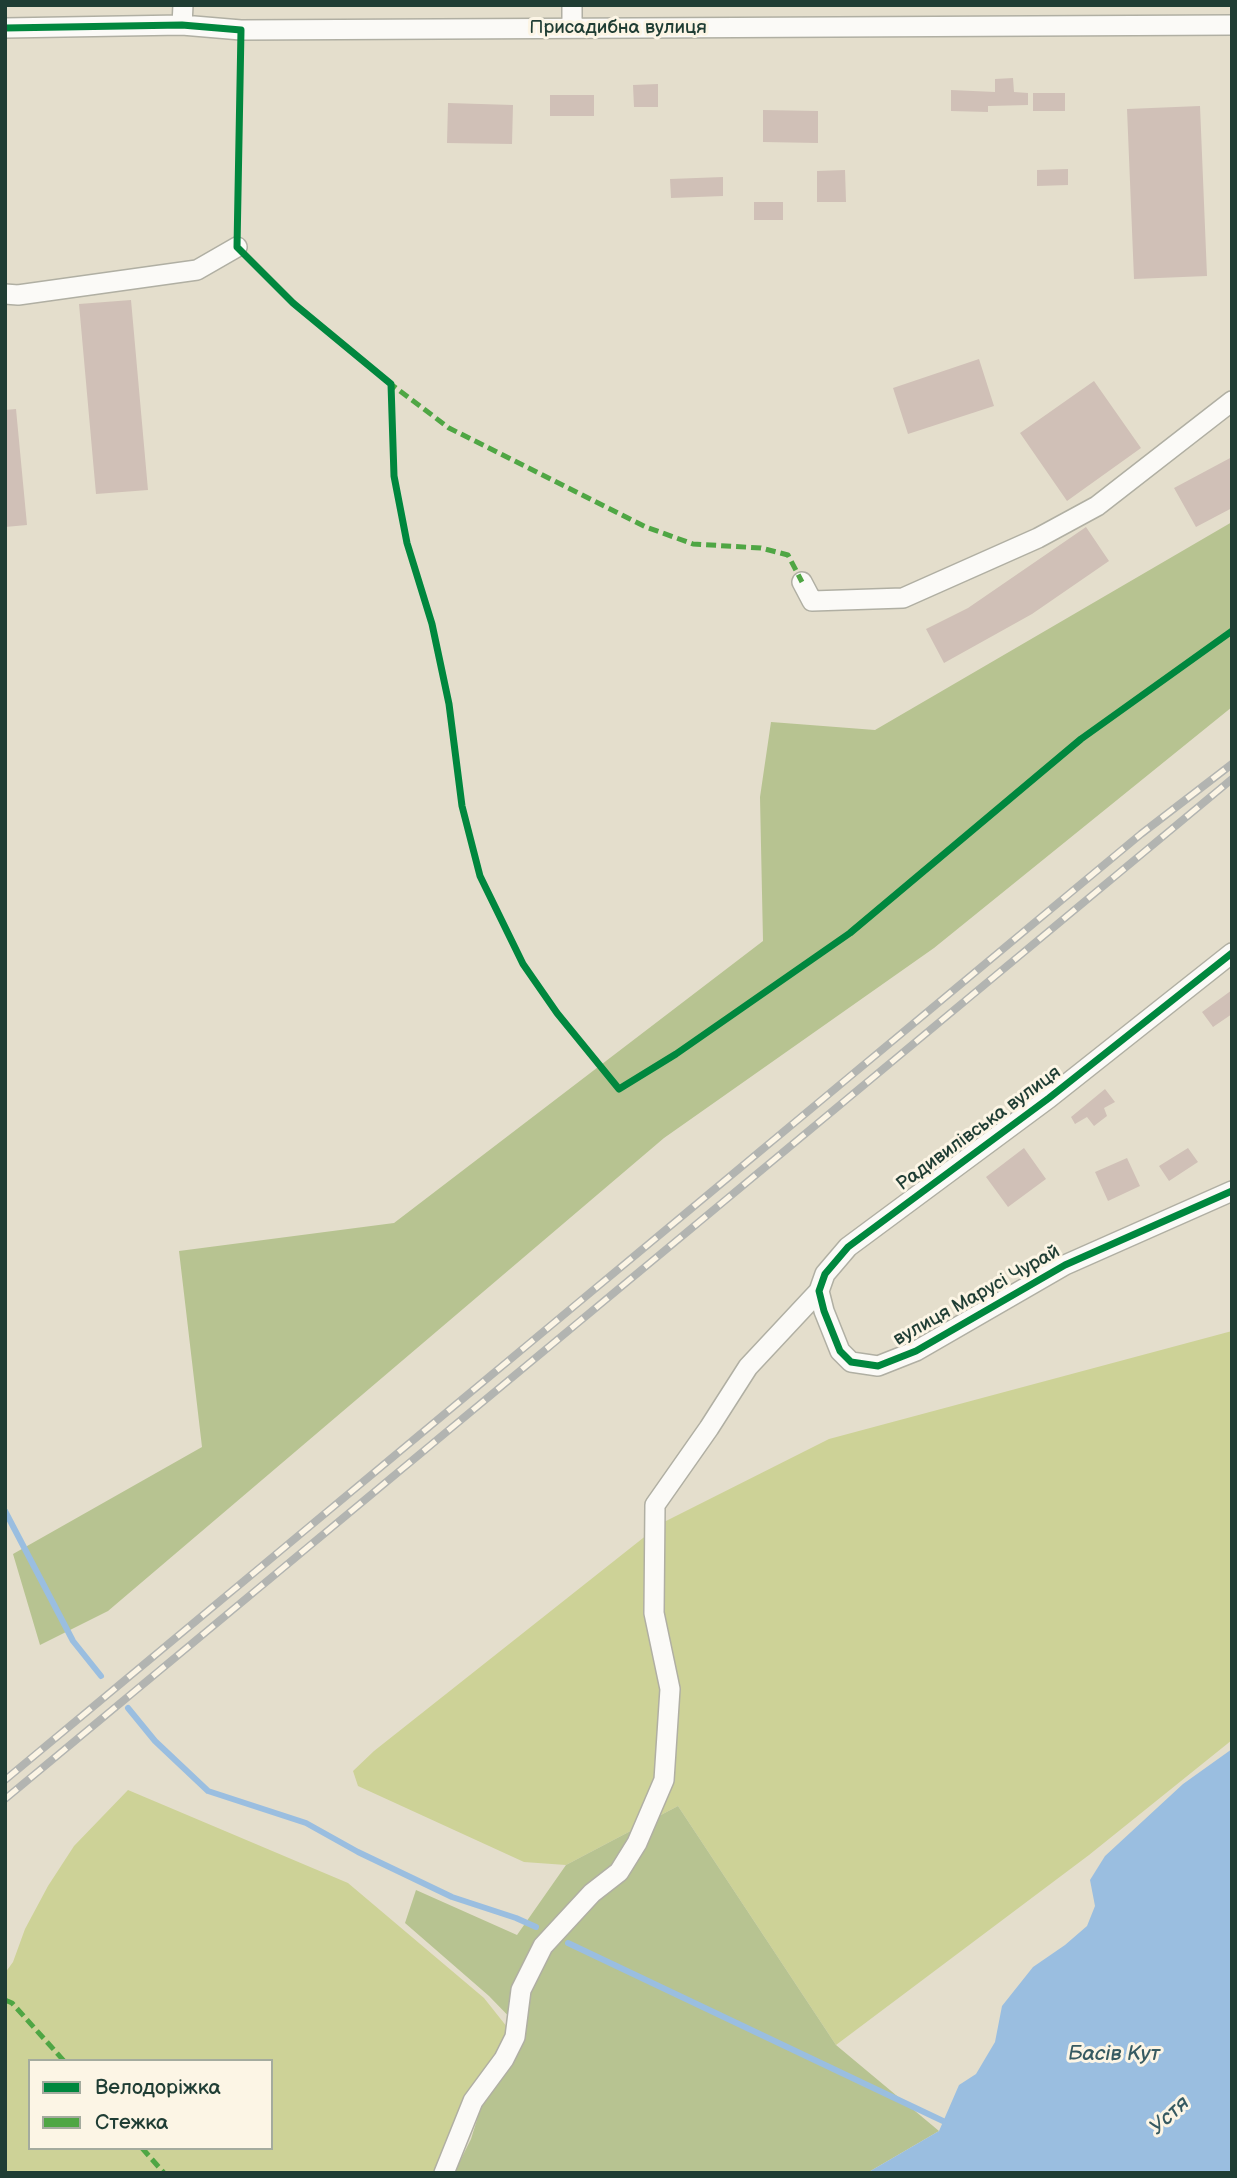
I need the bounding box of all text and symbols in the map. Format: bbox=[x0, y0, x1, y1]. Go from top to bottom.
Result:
street label: Присадибна вулиця bbox=[529, 17, 707, 39]
street label: Радивилівська вулиця bbox=[892, 1062, 1066, 1196]
street label: вулиця Марусі Чурай bbox=[890, 1241, 1064, 1351]
water label: Басів Кут bbox=[1068, 2042, 1160, 2068]
legend bbox=[28, 2059, 273, 2150]
text: Велодоріжка bbox=[95, 2075, 221, 2100]
water label: Устя bbox=[1145, 2091, 1195, 2141]
text: Стежка bbox=[95, 2110, 169, 2135]

